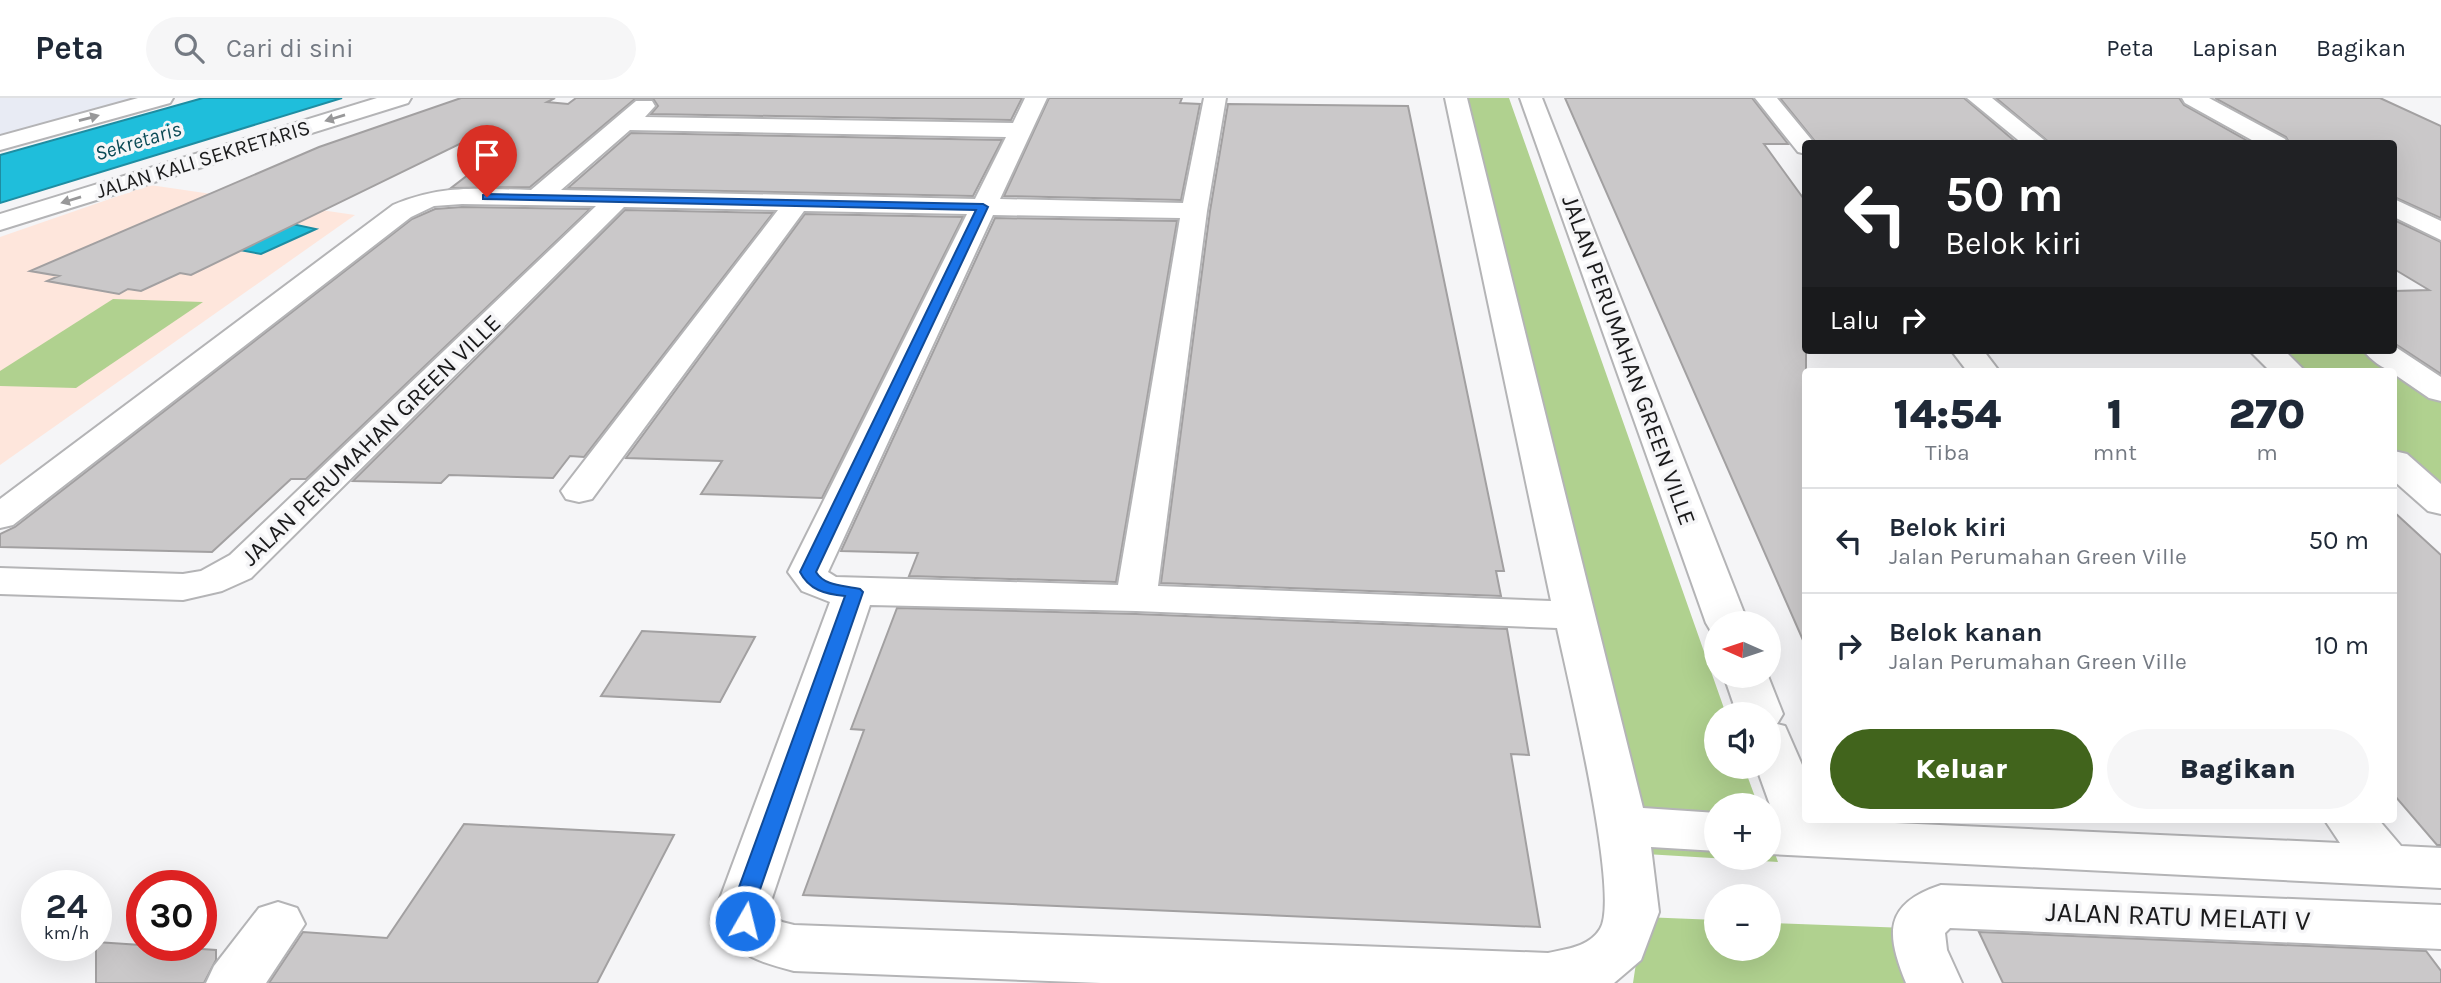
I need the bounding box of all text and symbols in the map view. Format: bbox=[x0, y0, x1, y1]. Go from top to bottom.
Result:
search box bbox=[146, 17, 636, 80]
text: Peta bbox=[35, 29, 104, 67]
icon: search bbox=[170, 29, 208, 67]
text: Cari di sini bbox=[226, 33, 354, 64]
text: Peta bbox=[2106, 34, 2154, 62]
text: Lapisan bbox=[2192, 34, 2278, 62]
text: Bagikan bbox=[2316, 34, 2406, 62]
one-way arrow bbox=[79, 112, 101, 123]
one-way arrow bbox=[324, 114, 345, 124]
street label: JALAN KALI SEKRETARIS bbox=[93, 115, 313, 203]
water label: Sekretaris bbox=[92, 116, 184, 166]
pin bbox=[457, 125, 517, 197]
icon: arrive bbox=[468, 136, 506, 174]
text: 50 m bbox=[1945, 166, 2063, 223]
icon: left bbox=[1830, 168, 1921, 259]
street label: JALAN PERUMAHAN GREEN VILLE bbox=[1556, 191, 1702, 529]
one-way arrow bbox=[60, 195, 81, 206]
text: Belok kiri bbox=[1945, 225, 2082, 262]
icon: right bbox=[1894, 301, 1932, 339]
text: Lalu bbox=[1830, 305, 1880, 336]
street label: JALAN PERUMAHAN GREEN VILLE bbox=[236, 309, 506, 571]
text: 14:54 bbox=[1894, 389, 2001, 439]
text: 1 bbox=[2107, 389, 2123, 439]
text: 270 bbox=[2228, 389, 2305, 439]
text: Tiba bbox=[1925, 439, 1970, 466]
text: mnt bbox=[2093, 439, 2137, 466]
text: m bbox=[2256, 439, 2278, 466]
text: Belok kiri bbox=[1889, 512, 2007, 543]
icon: left bbox=[1830, 522, 1868, 560]
text: 50 m bbox=[2308, 525, 2369, 556]
text: Jalan Perumahan Green Ville bbox=[1889, 543, 2187, 570]
north arrow bbox=[1704, 611, 1782, 688]
map controls bbox=[1704, 611, 1781, 961]
text: Belok kanan bbox=[1889, 617, 2042, 648]
icon: right bbox=[1830, 627, 1868, 665]
text: 10 m bbox=[2314, 630, 2369, 661]
text: Jalan Perumahan Green Ville bbox=[1889, 648, 2187, 675]
button: sound bbox=[1704, 702, 1781, 779]
button: Keluar bbox=[1830, 729, 2093, 809]
button: Bagikan bbox=[2107, 729, 2369, 809]
button: + bbox=[1704, 793, 1781, 870]
speed limit sign: 30 bbox=[126, 870, 217, 961]
position arrow bbox=[708, 884, 782, 958]
button: − bbox=[1704, 884, 1781, 961]
text: 24 bbox=[46, 886, 88, 927]
street label: JALAN RATU MELATI V bbox=[2045, 895, 2311, 937]
text: km/h bbox=[44, 922, 89, 944]

